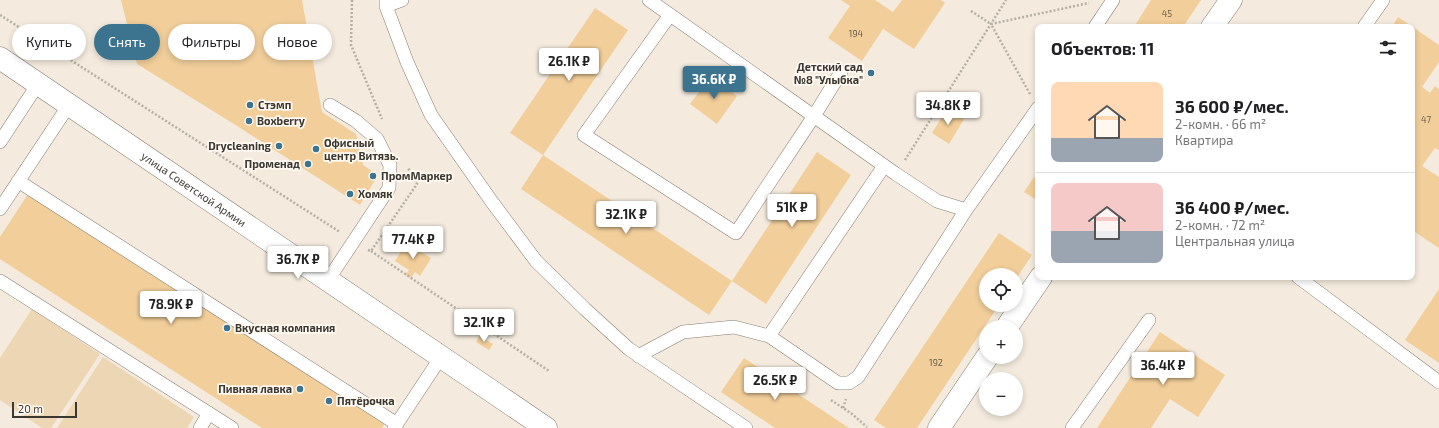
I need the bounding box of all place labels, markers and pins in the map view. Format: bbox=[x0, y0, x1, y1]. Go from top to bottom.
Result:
pin: 26.1K ₽ bbox=[532, 48, 606, 82]
place label: Детский сад №8 "Улыбка" bbox=[794, 60, 863, 86]
pin: 36.6K ₽ bbox=[677, 66, 751, 100]
marker: Детский сад №8 "Улыбка" bbox=[866, 68, 876, 78]
pin: 34.8K ₽ bbox=[911, 92, 985, 126]
place label: Стэмп bbox=[258, 98, 291, 111]
marker: Стэмп bbox=[245, 100, 255, 110]
place label: Boxberry bbox=[257, 114, 306, 128]
marker: Boxberry bbox=[244, 116, 254, 126]
place label: Офисный центр Витязь. bbox=[324, 136, 399, 162]
place label: Drycleaning bbox=[208, 139, 272, 153]
marker: Drycleaning bbox=[274, 141, 284, 151]
marker: Офисный центр Витязь. bbox=[311, 144, 321, 154]
place label: Променад bbox=[245, 157, 300, 170]
marker: Променад bbox=[303, 159, 313, 169]
place label: ПромМаркер bbox=[381, 169, 453, 182]
marker: ПромМаркер bbox=[368, 171, 378, 181]
place label: Хомяк bbox=[358, 187, 393, 200]
marker: Хомяк bbox=[345, 189, 355, 199]
pin: 51K ₽ bbox=[764, 194, 820, 228]
pin: 32.1K ₽ bbox=[589, 201, 663, 235]
pin: 77.4K ₽ bbox=[376, 226, 450, 260]
pin: 36.7K ₽ bbox=[261, 246, 335, 280]
pin: 78.9K ₽ bbox=[134, 291, 208, 325]
pin: 32.1K ₽ bbox=[447, 309, 521, 343]
place label: Вкусная компания bbox=[235, 321, 335, 334]
marker: Вкусная компания bbox=[222, 323, 232, 333]
pin: 36.4K ₽ bbox=[1126, 352, 1200, 386]
pin: 26.5K ₽ bbox=[738, 367, 812, 401]
place label: Пивная лавка bbox=[218, 382, 292, 395]
marker: Пивная лавка bbox=[295, 384, 305, 394]
place label: Пятёрочка bbox=[337, 394, 395, 407]
marker: Пятёрочка bbox=[324, 396, 334, 406]

